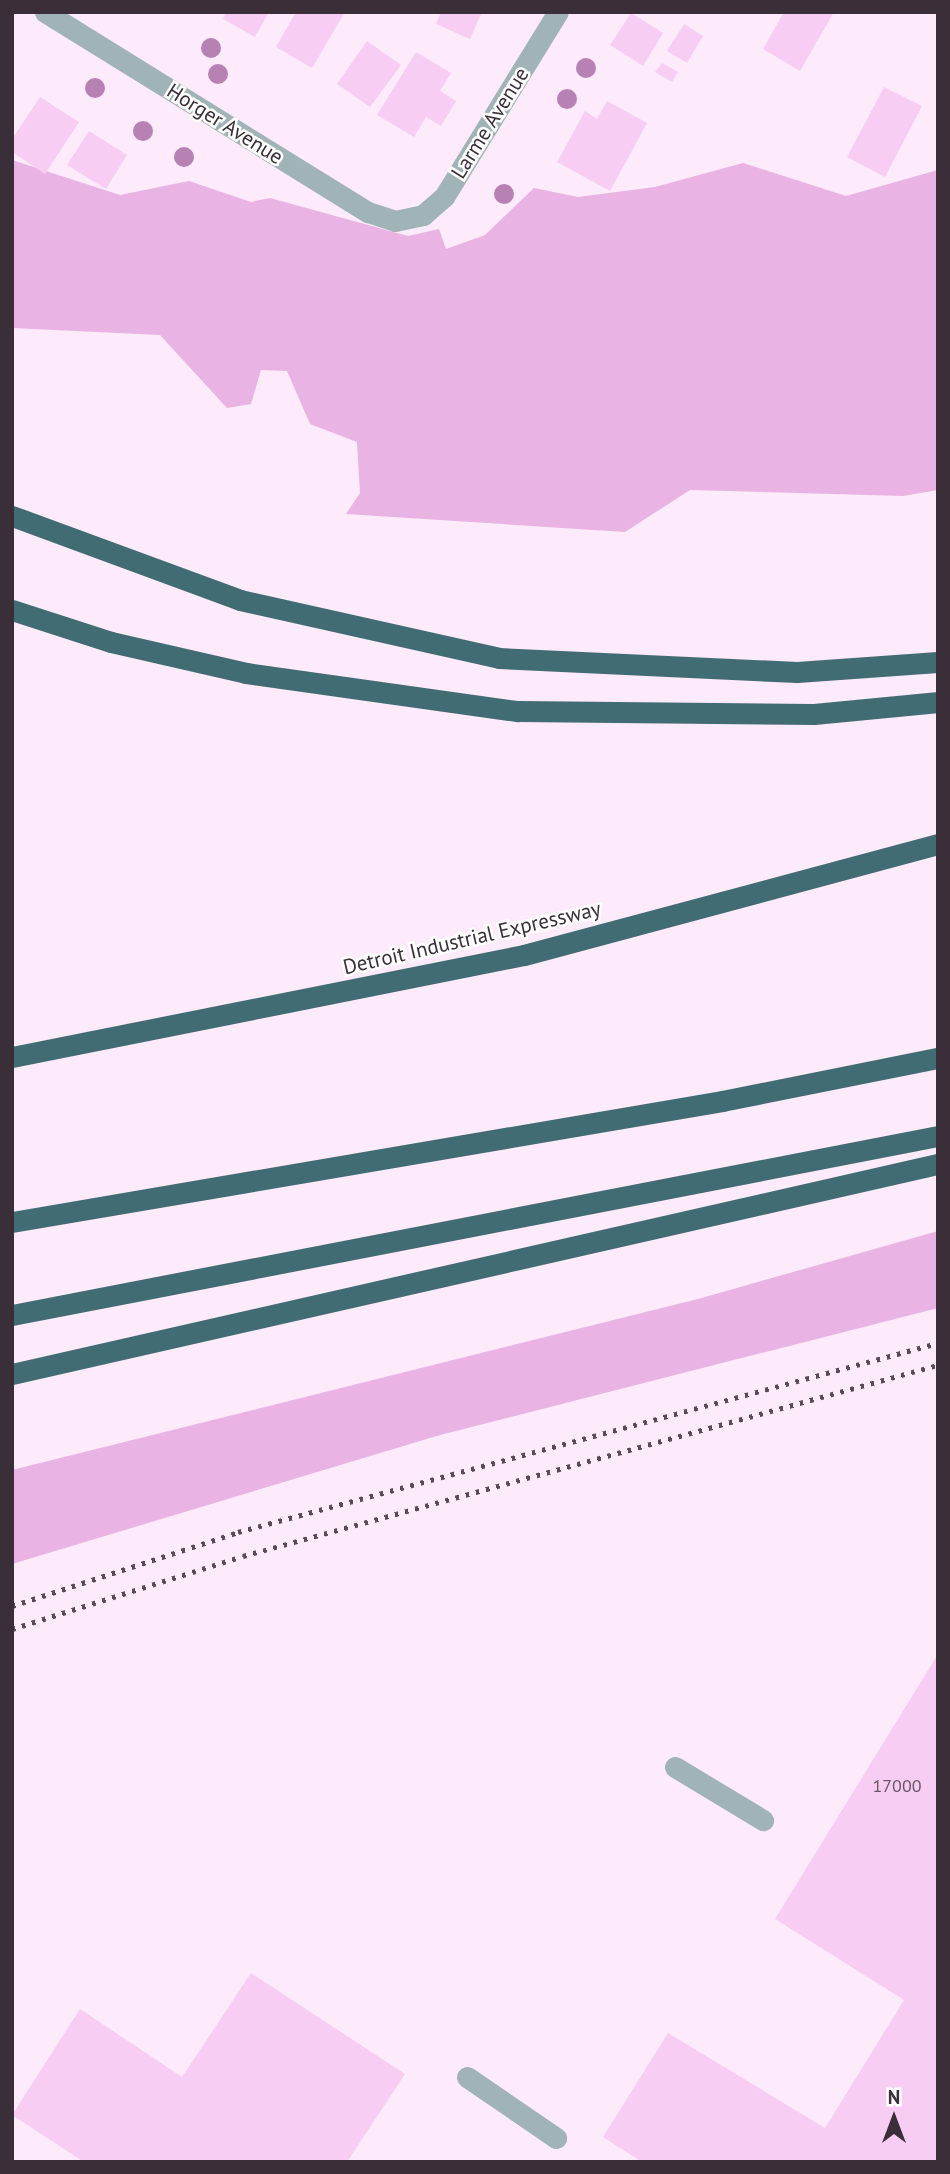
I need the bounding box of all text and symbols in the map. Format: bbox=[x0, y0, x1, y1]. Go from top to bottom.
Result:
street label: Larme Avenue bbox=[446, 63, 534, 183]
street label: Horger Avenue bbox=[162, 78, 288, 170]
street label: Detroit Industrial Expressway bbox=[341, 896, 603, 980]
house number: 17000 bbox=[872, 1775, 922, 1797]
north arrow bbox=[859, 2083, 929, 2153]
text: N bbox=[888, 2085, 900, 2109]

